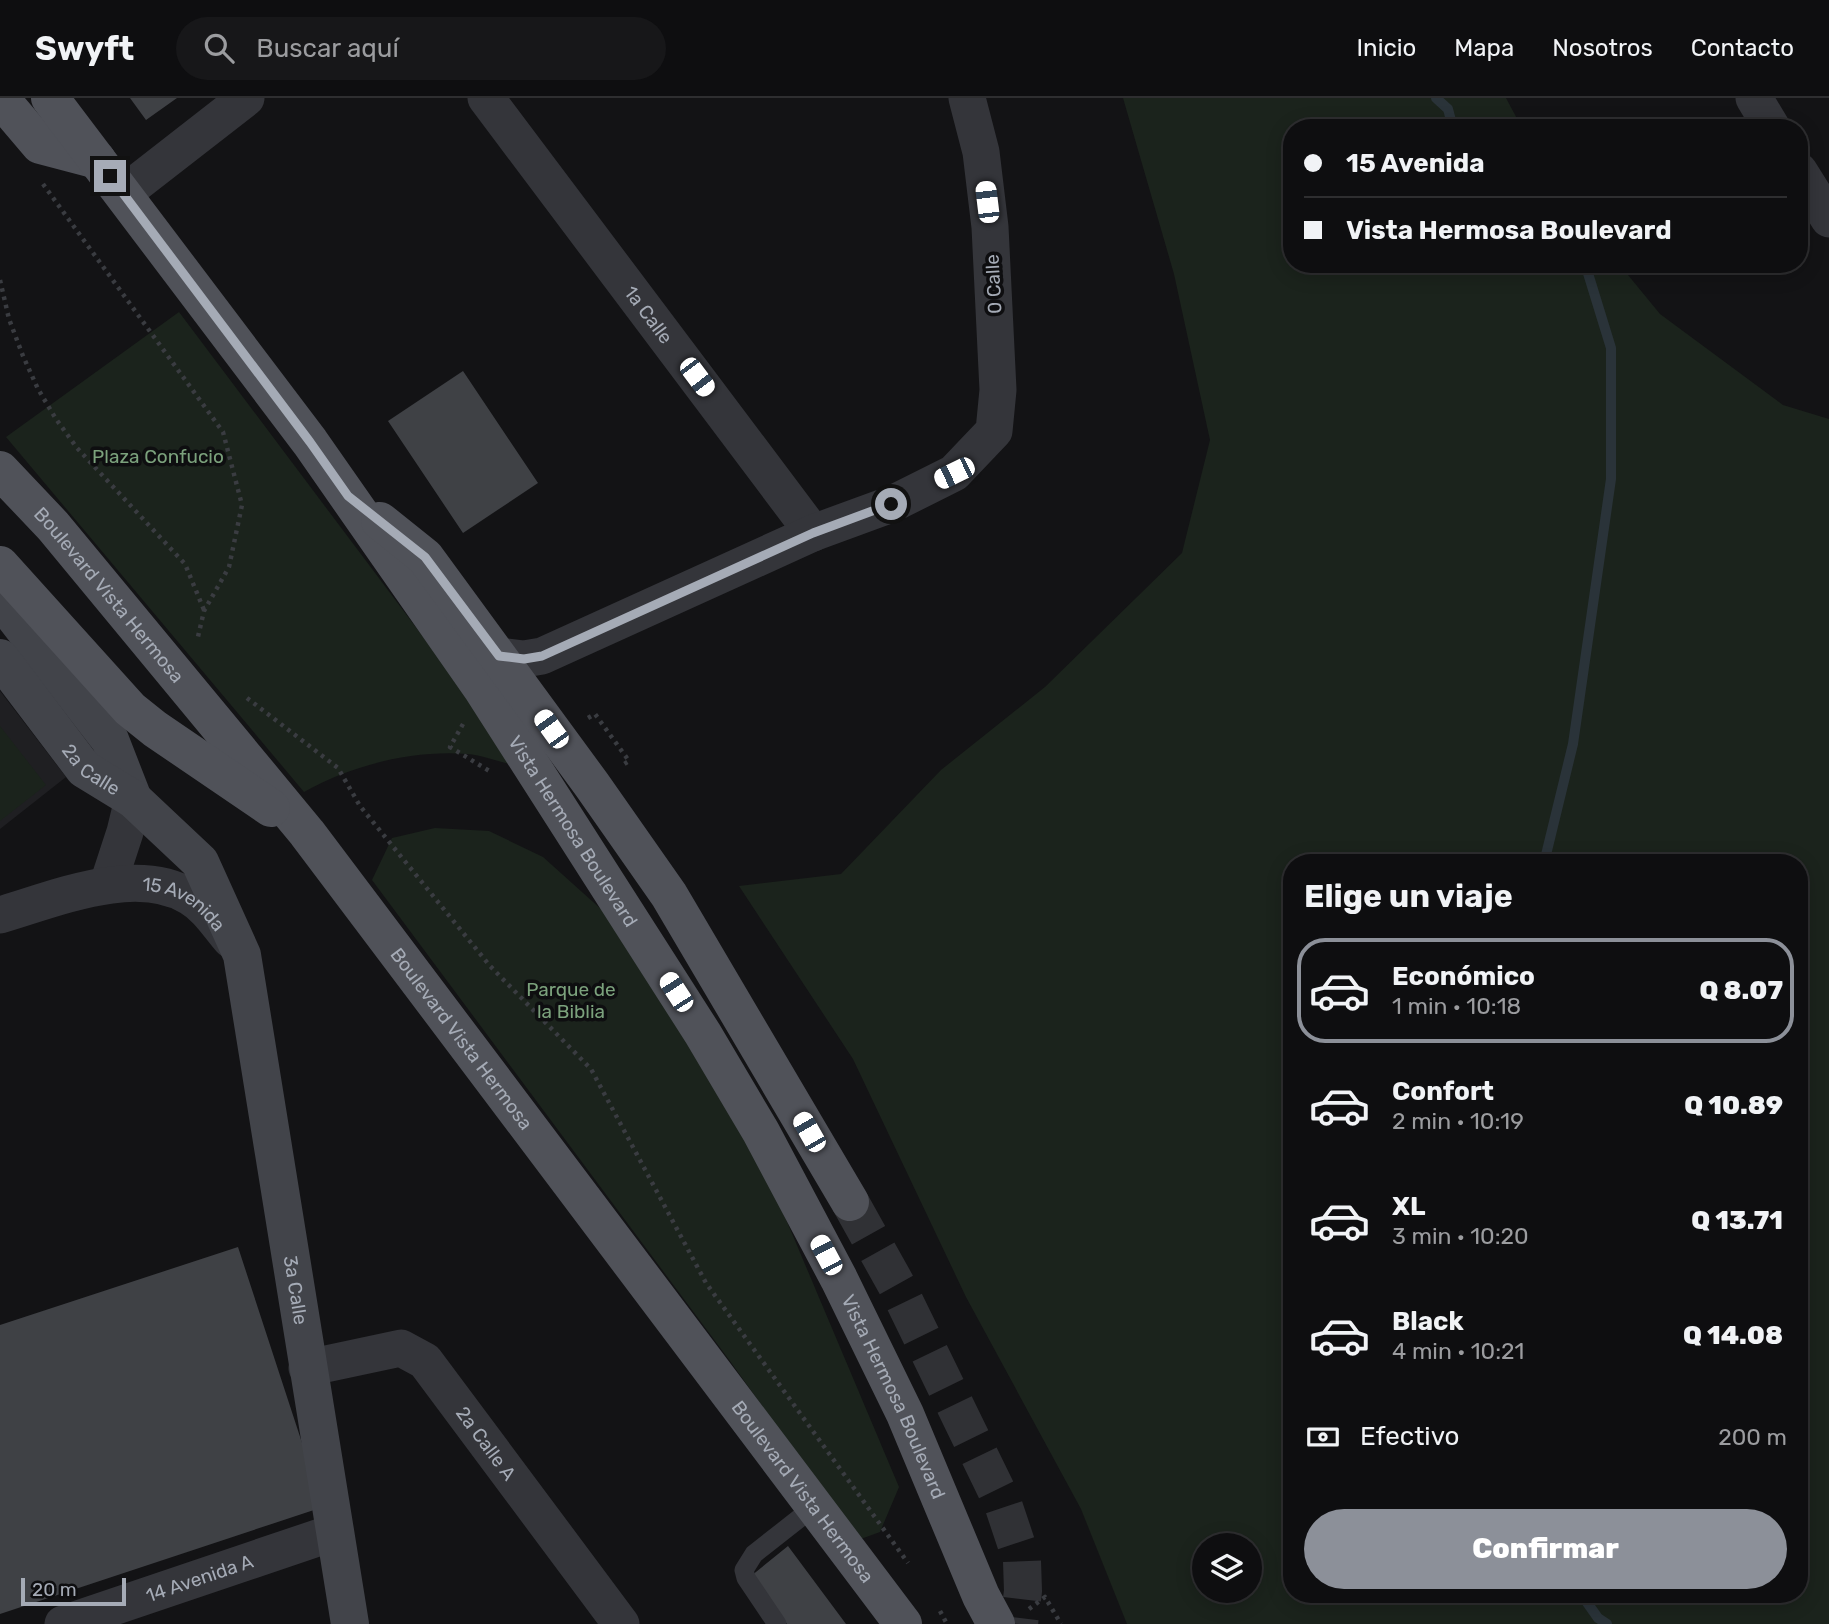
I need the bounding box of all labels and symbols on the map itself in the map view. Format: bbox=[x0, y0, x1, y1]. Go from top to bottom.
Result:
route end bbox=[94, 160, 126, 192]
car bbox=[975, 180, 1000, 224]
street label: 0 Calle bbox=[980, 254, 1007, 314]
street label: 1a Calle bbox=[619, 281, 678, 348]
car bbox=[676, 354, 719, 400]
park label: Plaza Confucio bbox=[92, 445, 224, 468]
car bbox=[931, 454, 978, 492]
route start bbox=[875, 488, 907, 520]
street label: Boulevard Vista Hermosa bbox=[29, 502, 189, 688]
car bbox=[531, 706, 572, 752]
street label: Vista Hermosa Boulevard bbox=[503, 731, 642, 931]
street label: 2a Calle bbox=[57, 739, 124, 800]
street label: 15 Avenida bbox=[142, 872, 230, 936]
street label: Boulevard Vista Hermosa bbox=[386, 943, 537, 1134]
car bbox=[656, 969, 697, 1015]
park label: Parque de la Biblia bbox=[526, 978, 616, 1023]
car bbox=[790, 1109, 829, 1155]
car bbox=[807, 1232, 846, 1278]
street label: 3a Calle bbox=[279, 1254, 312, 1326]
street label: Vista Hermosa Boulevard bbox=[836, 1291, 950, 1502]
street label: Boulevard Vista Hermosa bbox=[727, 1396, 879, 1587]
street label: 2a Calle A bbox=[451, 1402, 521, 1485]
street label: 14 Avenida A bbox=[143, 1549, 257, 1607]
scale bar bbox=[21, 1575, 126, 1607]

